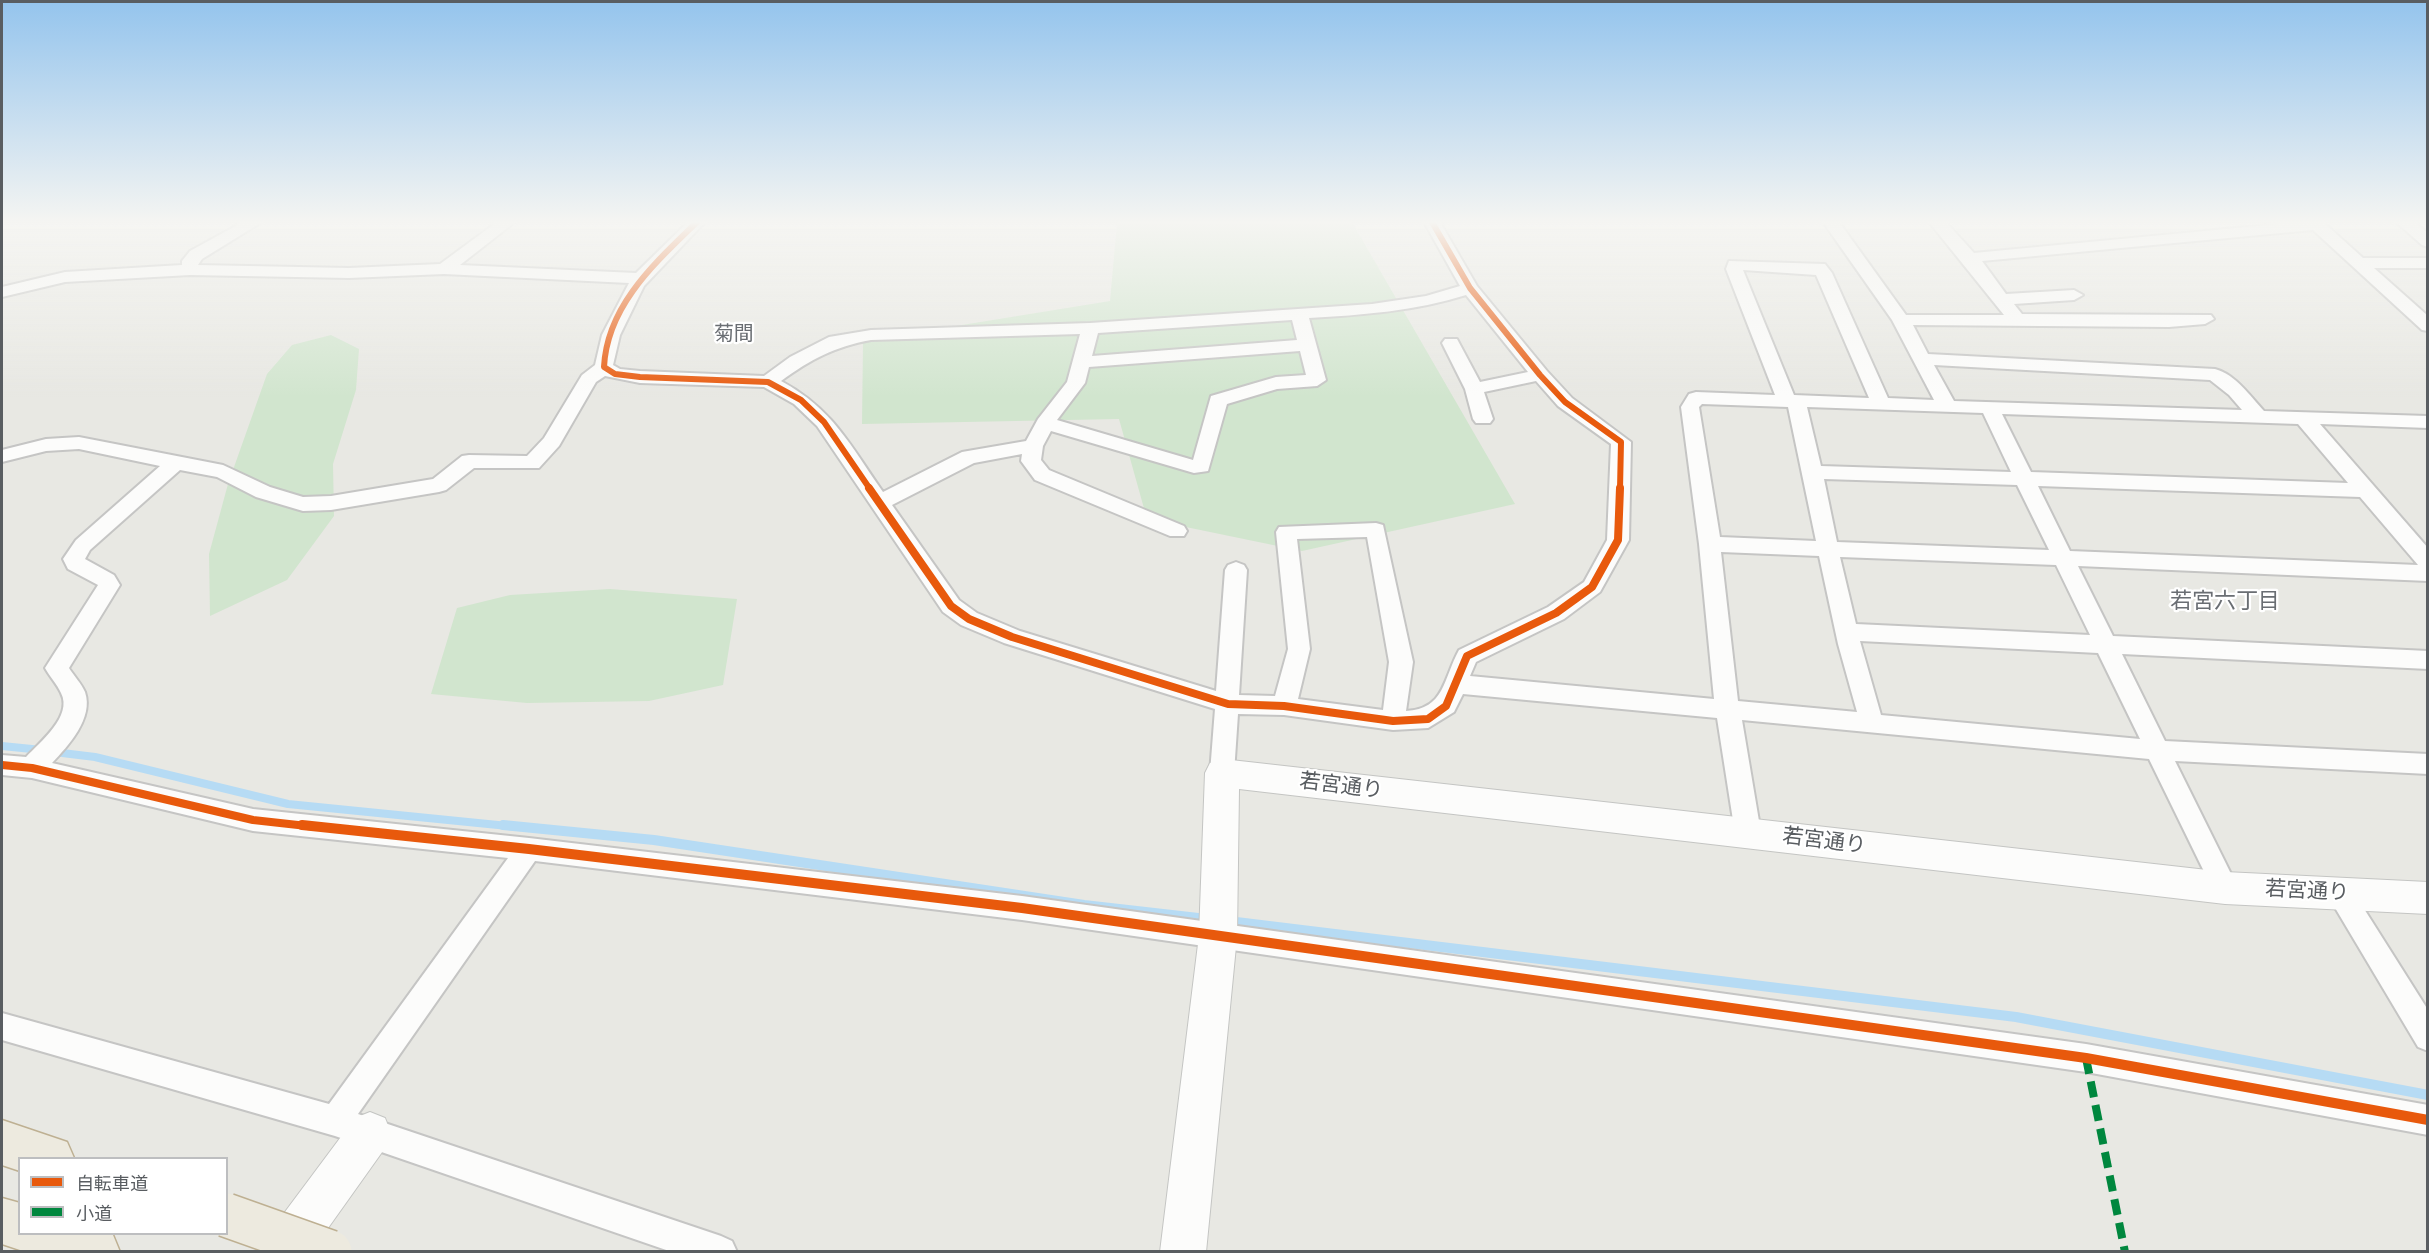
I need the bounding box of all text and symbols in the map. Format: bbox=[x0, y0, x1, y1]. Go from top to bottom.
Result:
district label: 菊間 bbox=[714, 323, 754, 347]
district label: 若宮六丁目 bbox=[2170, 589, 2280, 615]
street label: 若宮通り bbox=[1298, 769, 1384, 805]
street label: 若宮通り bbox=[1781, 824, 1867, 860]
street label: 若宮通り bbox=[2264, 877, 2350, 907]
legend bbox=[18, 1157, 228, 1235]
text: 自転車道 bbox=[76, 1173, 148, 1194]
text: 小道 bbox=[76, 1203, 112, 1224]

